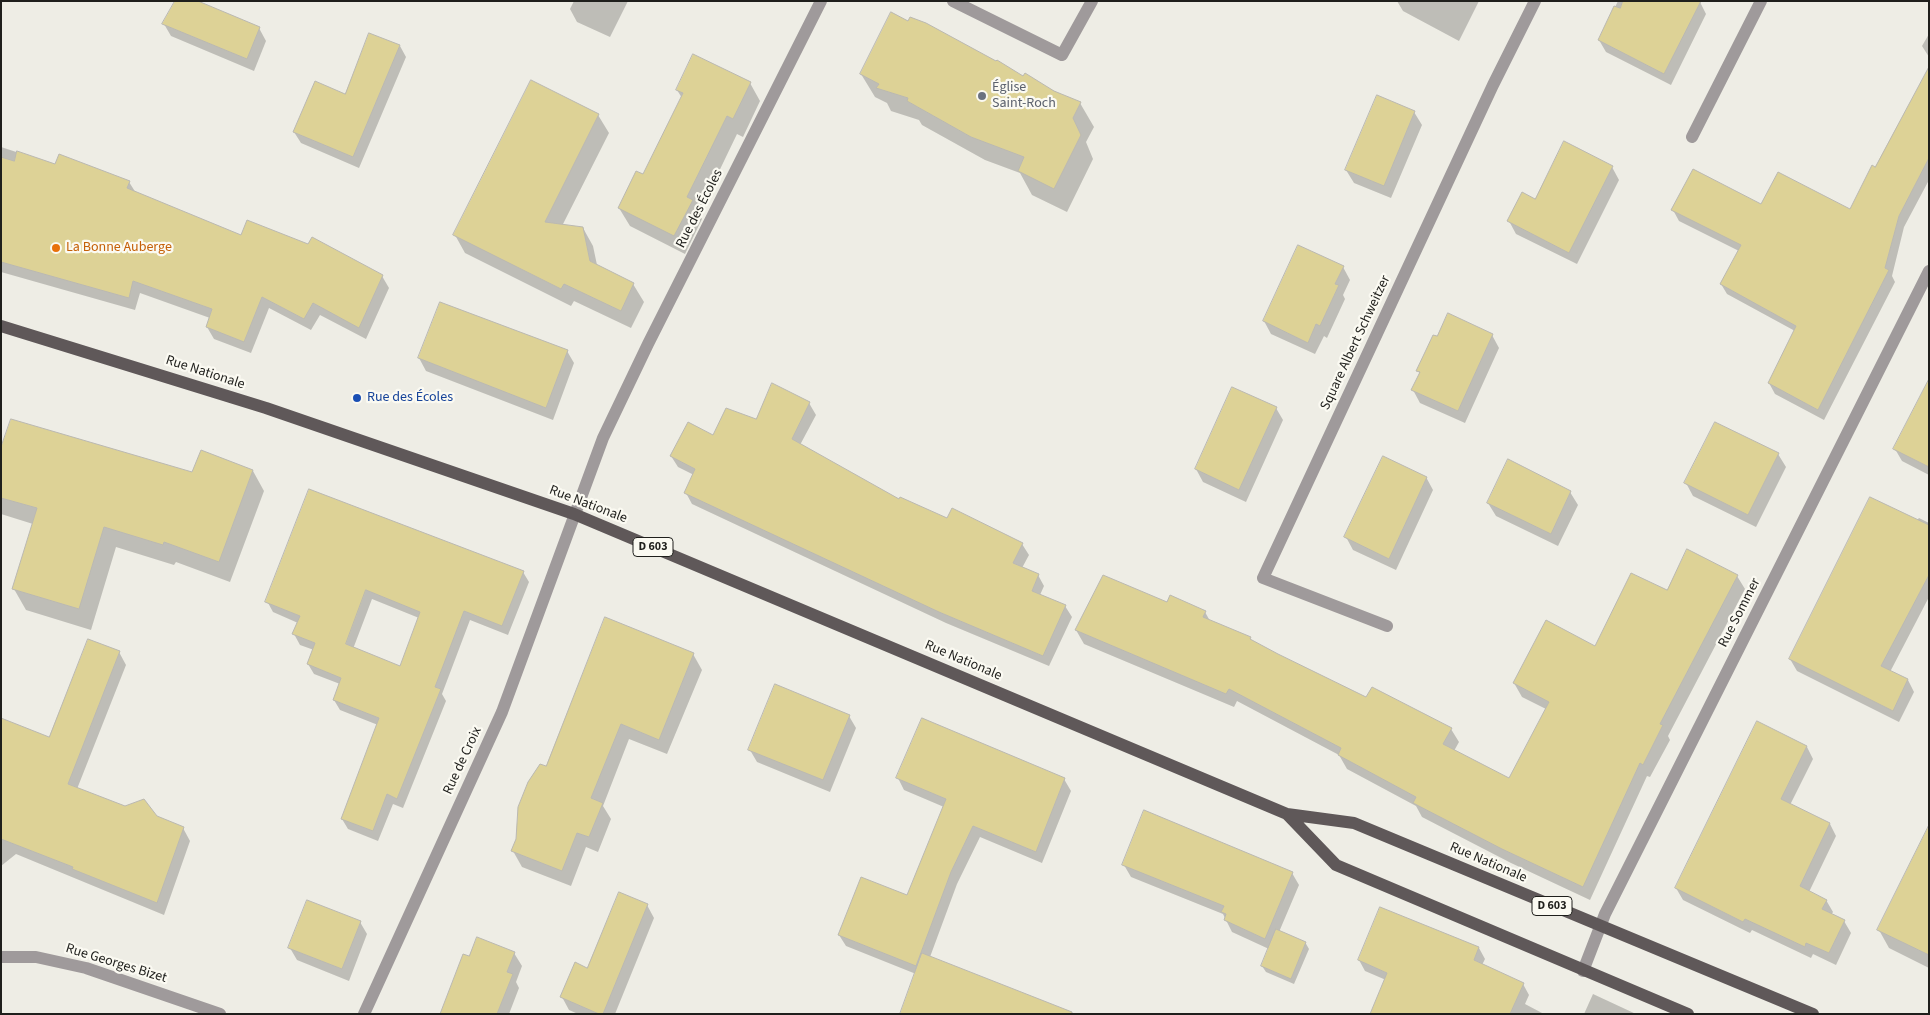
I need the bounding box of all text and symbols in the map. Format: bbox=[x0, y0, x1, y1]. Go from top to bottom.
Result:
place label: Église Saint-Roch bbox=[992, 80, 1056, 112]
marker: Église Saint-Roch bbox=[976, 90, 988, 102]
street label: Rue des Écoles bbox=[673, 167, 727, 251]
place label: La Bonne Auberge bbox=[66, 240, 172, 256]
marker: La Bonne Auberge bbox=[50, 242, 62, 254]
street label: Square Albert Schweitzer bbox=[1317, 273, 1395, 413]
street label: Rue Nationale bbox=[163, 352, 247, 394]
place label: Rue des Écoles bbox=[367, 390, 453, 406]
marker: Rue des Écoles bbox=[351, 392, 363, 404]
street label: Rue Nationale bbox=[547, 482, 629, 528]
road number: D 603 bbox=[633, 538, 673, 556]
street label: Rue Sommer bbox=[1715, 576, 1765, 650]
street label: Rue Nationale bbox=[922, 637, 1004, 685]
street label: Rue de Croix bbox=[440, 724, 486, 798]
street label: Rue Nationale bbox=[1447, 839, 1529, 887]
road number: D 603 bbox=[1532, 896, 1572, 916]
street label: Rue Georges Bizet bbox=[63, 941, 169, 987]

